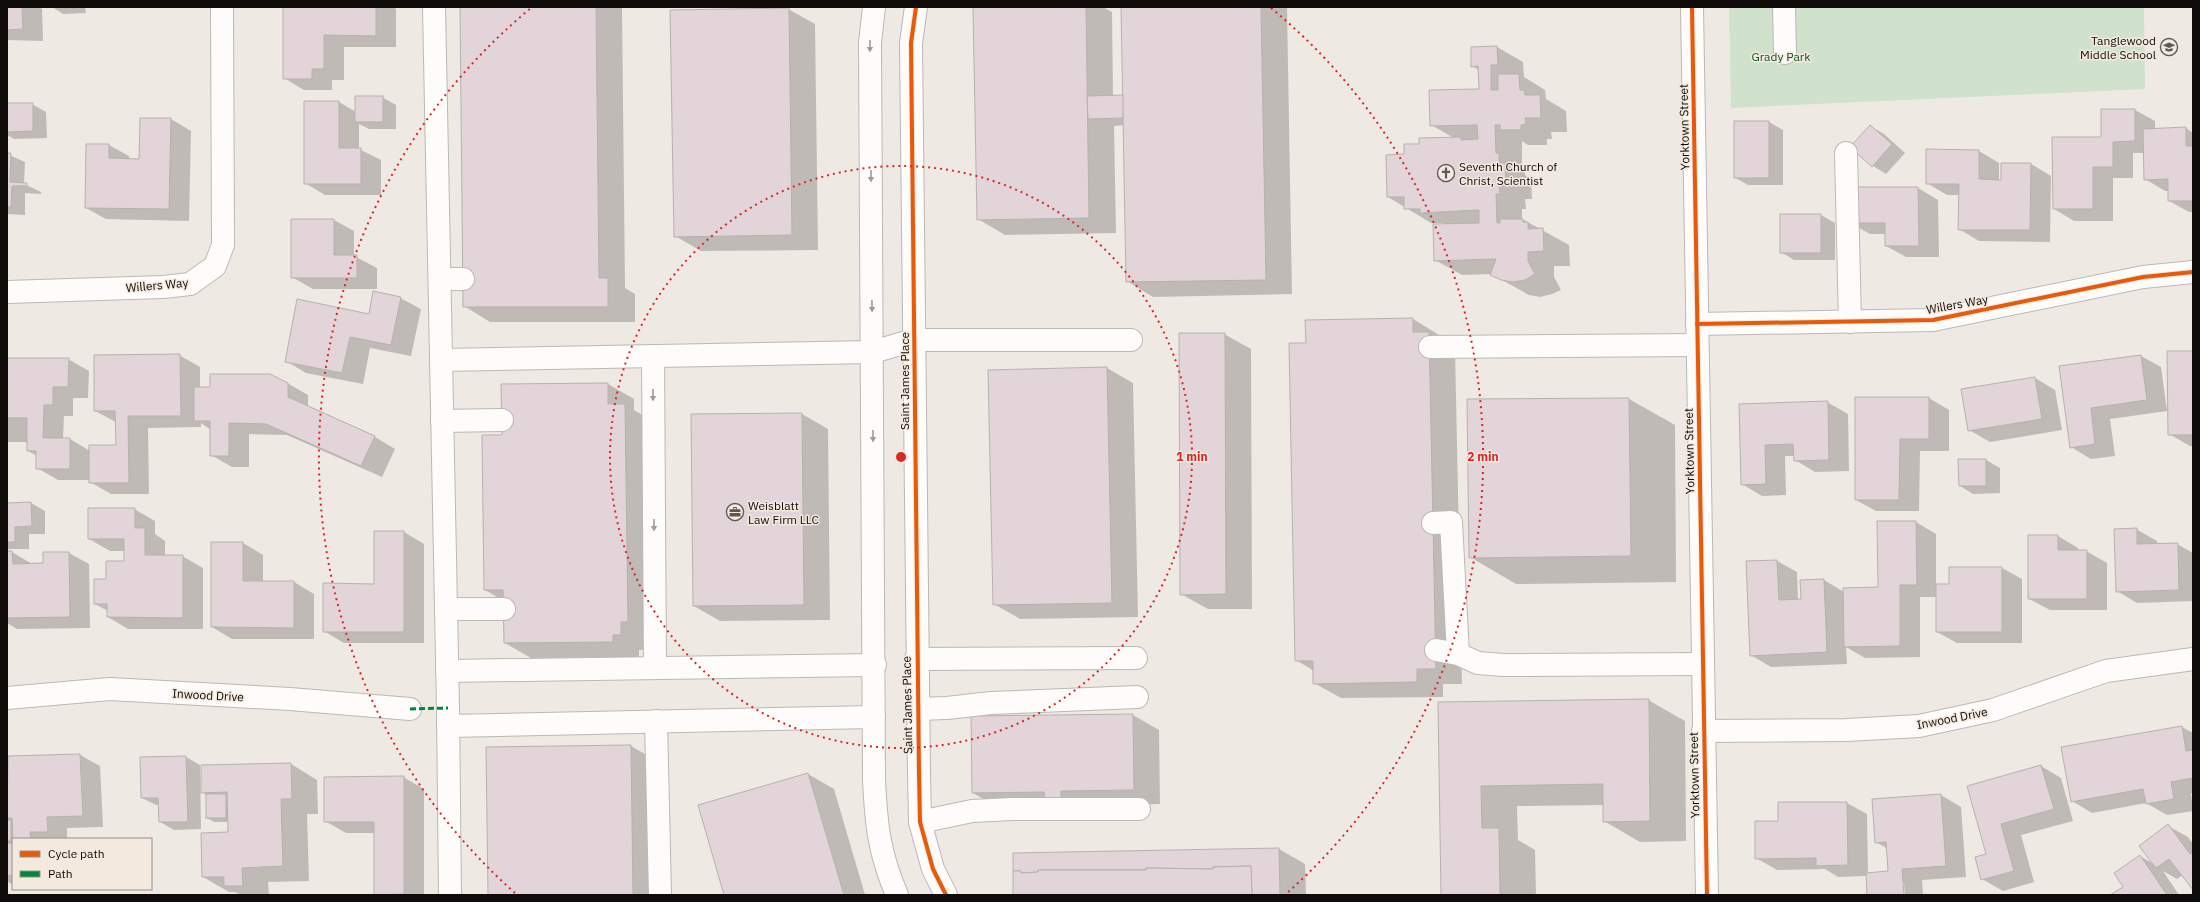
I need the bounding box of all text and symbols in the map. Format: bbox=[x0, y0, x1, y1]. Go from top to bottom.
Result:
place label: Tanglewood Middle School bbox=[2080, 33, 2156, 62]
school or university icon: Tanglewood Middle School bbox=[2159, 37, 2179, 57]
one-way arrow bbox=[867, 40, 874, 52]
park label: Grady Park bbox=[1751, 49, 1811, 64]
street label: Yorktown Street bbox=[1676, 84, 1692, 170]
place label: Seventh Church of Christ, Scientist bbox=[1459, 159, 1557, 188]
church icon: Seventh Church of Christ, Scientist bbox=[1436, 163, 1456, 183]
one-way arrow bbox=[868, 170, 874, 183]
street label: Willers Way bbox=[125, 275, 189, 295]
street label: Willers Way bbox=[1925, 291, 1989, 317]
one-way arrow bbox=[869, 300, 875, 313]
street label: Saint James Place bbox=[897, 332, 912, 430]
one-way arrow bbox=[650, 389, 656, 402]
street label: Yorktown Street bbox=[1681, 408, 1697, 494]
one-way arrow bbox=[870, 430, 876, 443]
text: 1 min bbox=[1176, 449, 1208, 464]
text: 2 min bbox=[1467, 449, 1499, 464]
centre of rings bbox=[894, 450, 908, 464]
place label: Weisblatt Law Firm LLC bbox=[748, 498, 820, 527]
office icon: Weisblatt Law Firm LLC bbox=[725, 502, 745, 522]
one-way arrow bbox=[651, 519, 657, 532]
street label: Saint James Place bbox=[899, 655, 915, 754]
street label: Inwood Drive bbox=[172, 686, 245, 704]
street label: Inwood Drive bbox=[1915, 704, 1989, 732]
street label: Yorktown Street bbox=[1686, 732, 1702, 818]
legend bbox=[12, 838, 152, 890]
text: Cycle path bbox=[48, 846, 105, 861]
text: Path bbox=[48, 866, 73, 881]

